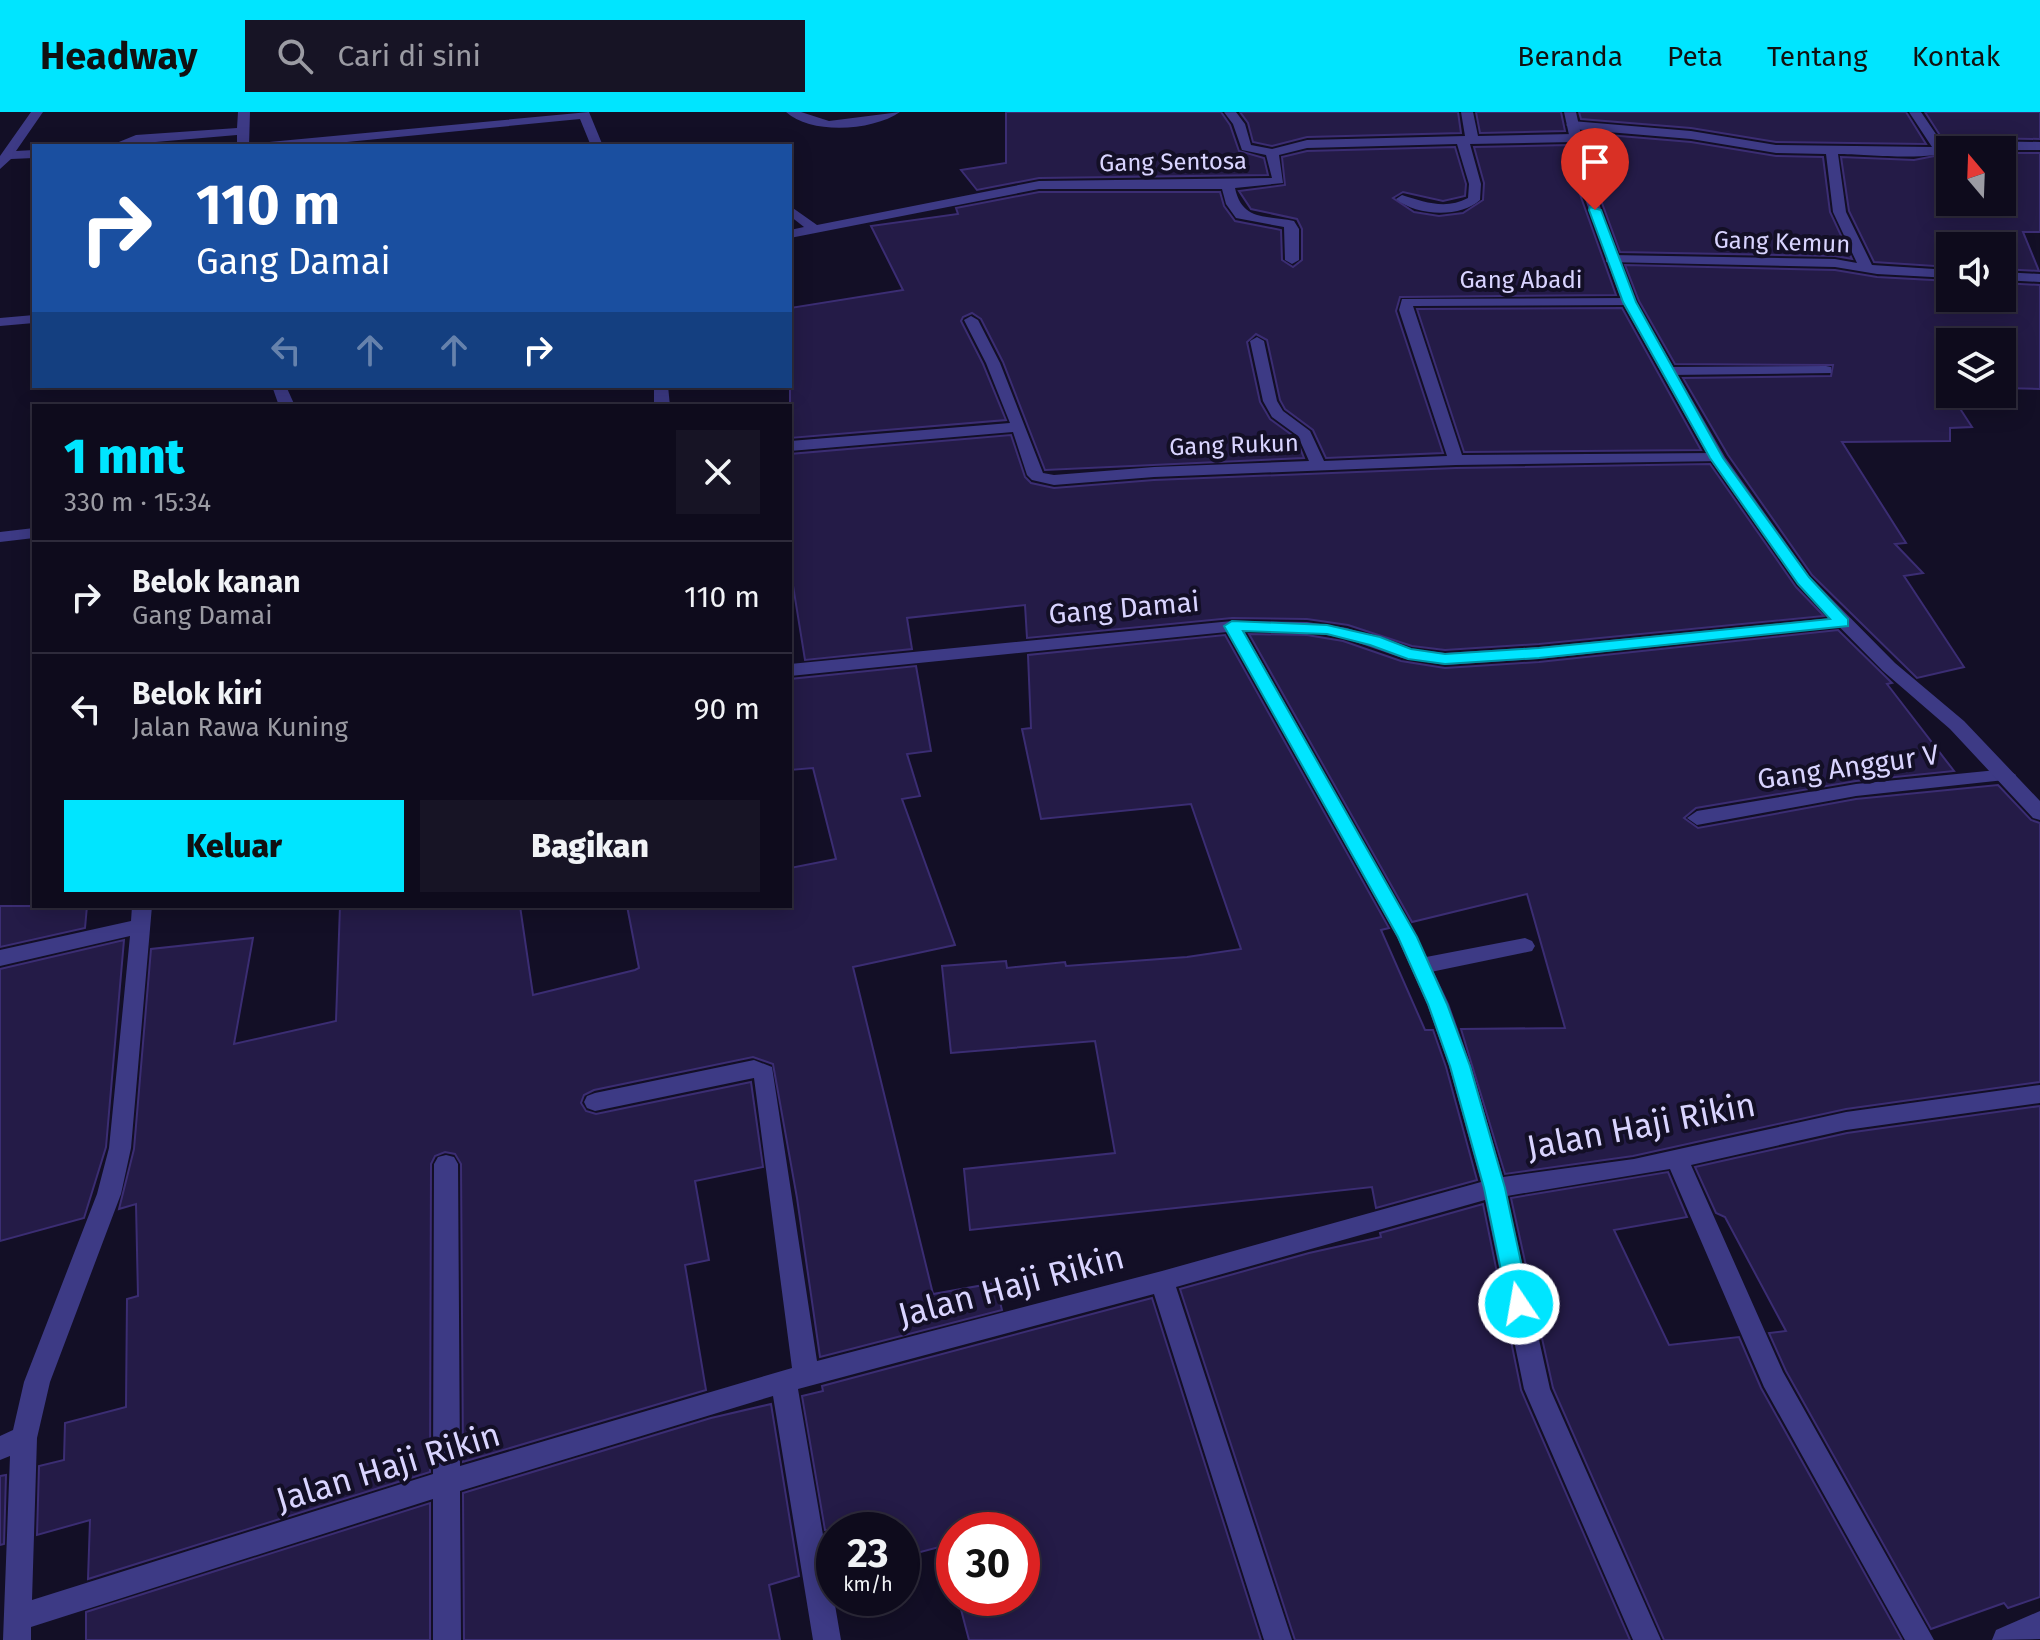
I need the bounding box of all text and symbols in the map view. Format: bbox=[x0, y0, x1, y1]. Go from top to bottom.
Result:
search box bbox=[245, 20, 805, 92]
text: Headway bbox=[40, 33, 197, 79]
icon: search bbox=[273, 34, 317, 78]
text: Cari di sini bbox=[337, 38, 481, 74]
text: Beranda bbox=[1517, 40, 1623, 73]
text: Peta bbox=[1667, 40, 1723, 73]
text: Tentang bbox=[1767, 40, 1868, 73]
text: Kontak bbox=[1912, 40, 2000, 73]
pin bbox=[1561, 128, 1629, 210]
north arrow bbox=[1936, 136, 2016, 216]
map controls bbox=[1936, 136, 2016, 408]
icon: arrive bbox=[1573, 140, 1617, 184]
street label: Gang Sentosa bbox=[1099, 147, 1247, 177]
text: 110 m bbox=[196, 172, 340, 239]
icon: right bbox=[64, 176, 168, 280]
street label: Gang Kemun bbox=[1713, 226, 1851, 258]
button: sound bbox=[1936, 232, 2016, 312]
text: Gang Damai bbox=[196, 240, 391, 284]
street label: Gang Abadi bbox=[1459, 266, 1583, 294]
icon: left bbox=[264, 328, 308, 372]
icon: ahead bbox=[348, 328, 392, 372]
icon: ahead bbox=[432, 328, 476, 372]
icon: right bbox=[516, 328, 560, 372]
button: layers bbox=[1936, 328, 2016, 408]
text: 1 mnt bbox=[64, 428, 184, 486]
street label: Gang Rukun bbox=[1169, 429, 1299, 461]
button: close bbox=[676, 430, 760, 514]
text: 330 m · 15:34 bbox=[64, 487, 211, 518]
text: Belok kanan bbox=[132, 564, 301, 600]
icon: right bbox=[64, 575, 108, 619]
text: 110 m bbox=[684, 579, 760, 615]
street label: Gang Damai bbox=[1047, 585, 1201, 631]
text: Gang Damai bbox=[132, 600, 273, 631]
text: Belok kiri bbox=[132, 676, 263, 712]
icon: left bbox=[64, 687, 108, 731]
text: 90 m bbox=[694, 691, 760, 727]
text: Jalan Rawa Kuning bbox=[132, 712, 348, 743]
street label: Gang Anggur V bbox=[1755, 738, 1941, 796]
button: Keluar bbox=[64, 800, 404, 892]
button: Bagikan bbox=[420, 800, 760, 892]
street label: Jalan Haji Rikin bbox=[1523, 1084, 1759, 1168]
street label: Jalan Haji Rikin bbox=[894, 1236, 1128, 1336]
position arrow bbox=[1477, 1262, 1561, 1346]
street label: Jalan Haji Rikin bbox=[271, 1413, 505, 1521]
speed limit sign: 30 bbox=[936, 1512, 1040, 1616]
text: 23 bbox=[847, 1530, 889, 1578]
text: km/h bbox=[843, 1572, 893, 1596]

